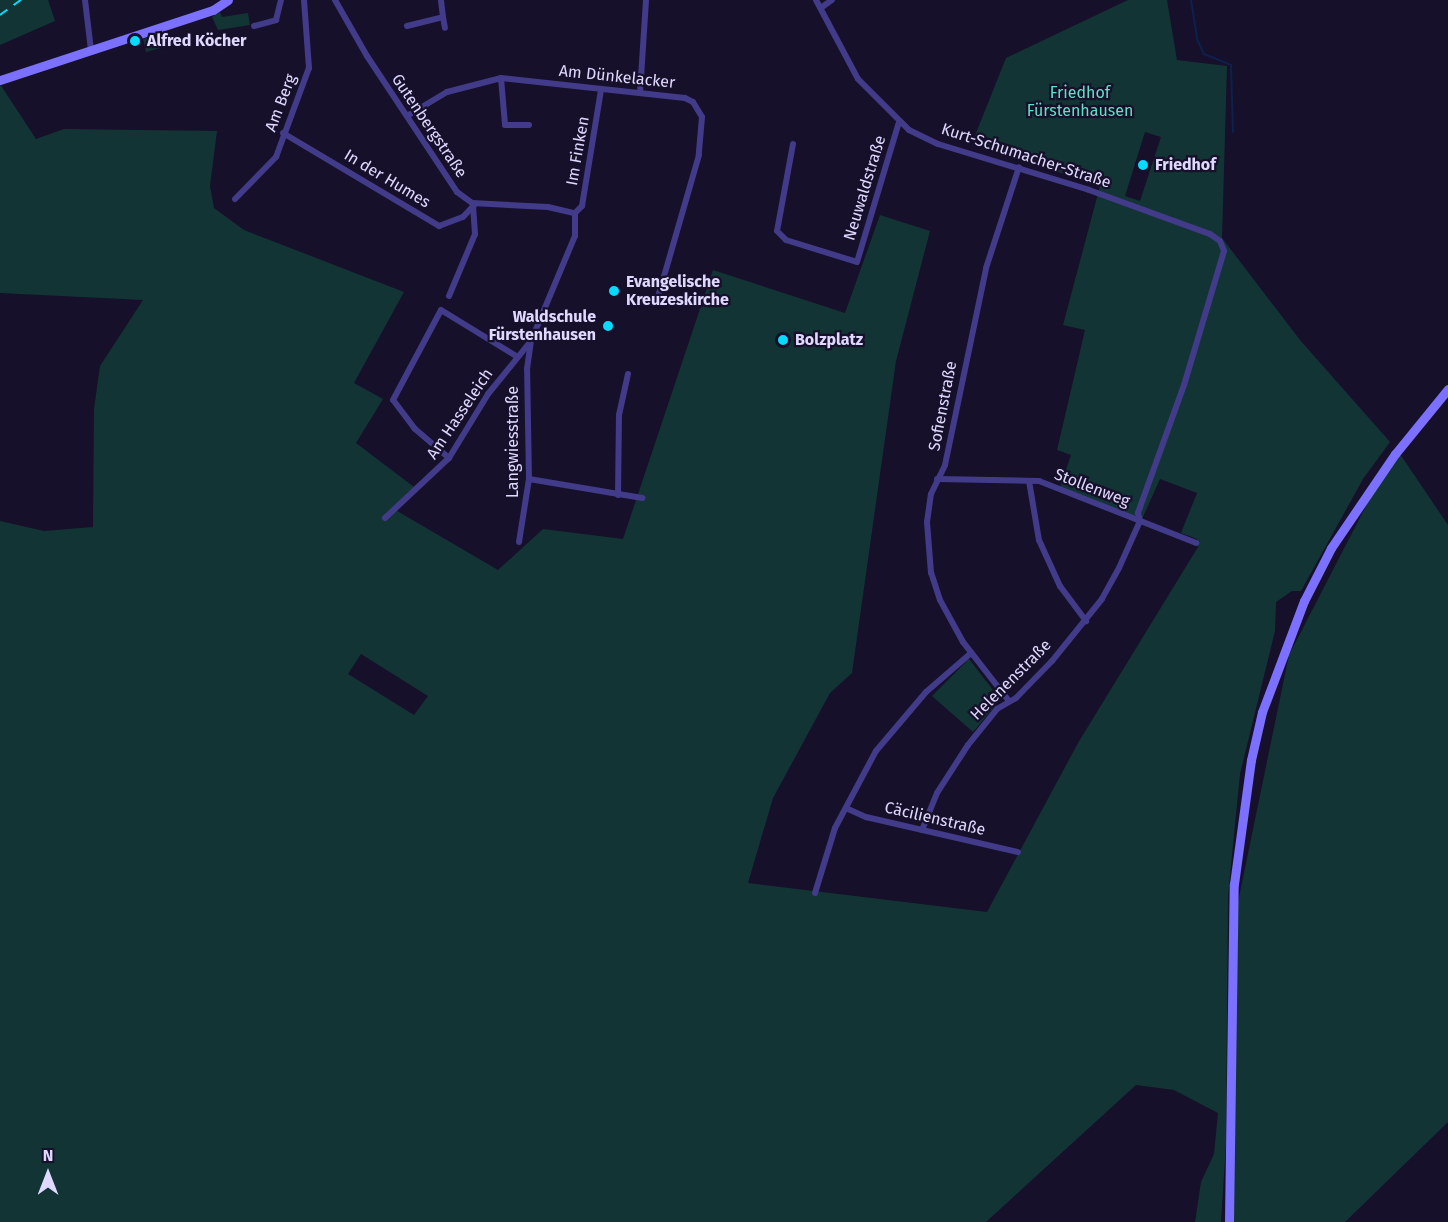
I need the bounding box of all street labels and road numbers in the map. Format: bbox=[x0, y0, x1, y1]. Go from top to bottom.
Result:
street label: Am Dünkelacker bbox=[558, 61, 676, 93]
street label: Gutenbergstraße bbox=[387, 70, 471, 182]
street label: Am Berg bbox=[261, 72, 301, 134]
street label: Im Finken bbox=[562, 115, 594, 187]
street label: Kurt-Schumacher-Straße bbox=[939, 119, 1113, 193]
street label: Neuwaldstraße bbox=[840, 133, 890, 243]
street label: In der Humes bbox=[340, 146, 434, 212]
street label: Sofienstraße bbox=[925, 359, 961, 453]
street label: Am Hasseleich bbox=[423, 365, 497, 463]
street label: Langwiesstraße bbox=[503, 386, 523, 498]
street label: Stollenweg bbox=[1051, 465, 1133, 511]
street label: Helenenstraße bbox=[967, 636, 1055, 724]
street label: Cäcilienstraße bbox=[883, 798, 987, 840]

